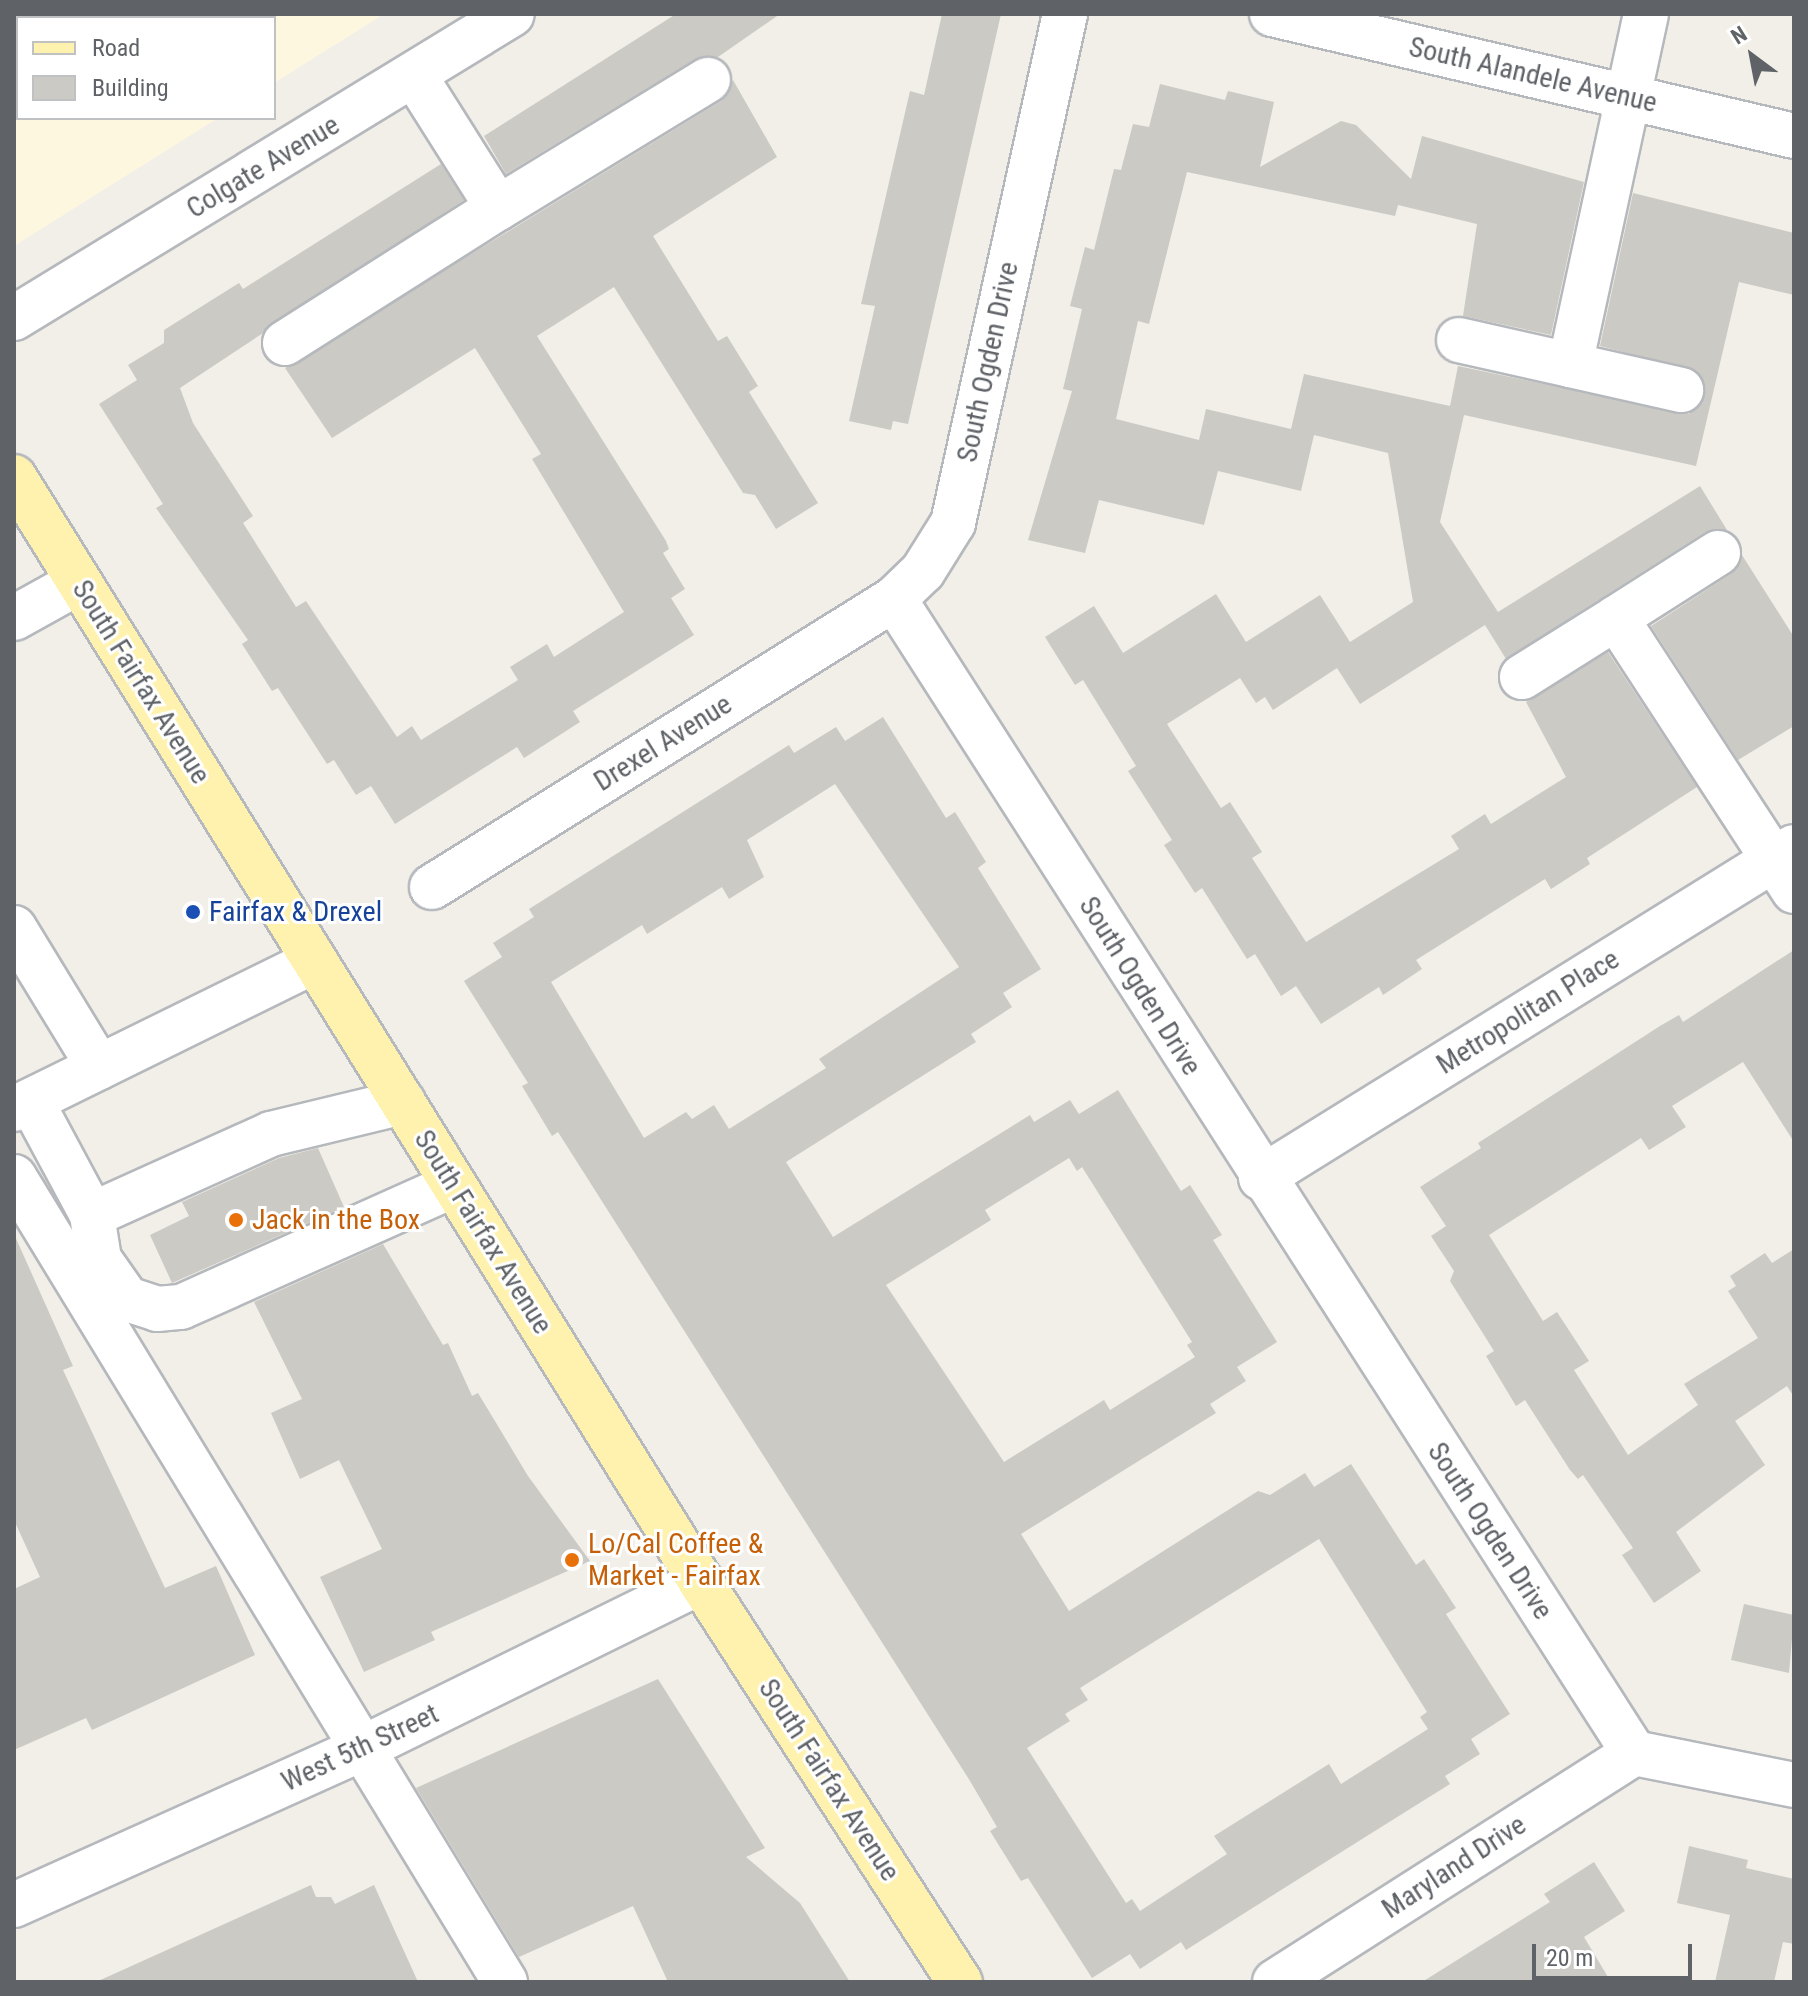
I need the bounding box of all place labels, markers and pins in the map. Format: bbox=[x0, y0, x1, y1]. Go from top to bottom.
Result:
place label: Fairfax & Drexel bbox=[209, 895, 382, 929]
marker: Fairfax & Drexel bbox=[184, 903, 202, 921]
place label: Jack in the Box bbox=[252, 1203, 420, 1237]
marker: Jack in the Box bbox=[227, 1211, 245, 1229]
place label: Lo/Cal Coffee & Market - Fairfax bbox=[588, 1527, 763, 1593]
marker: Lo/Cal Coffee & Market - Fairfax bbox=[563, 1551, 581, 1569]

